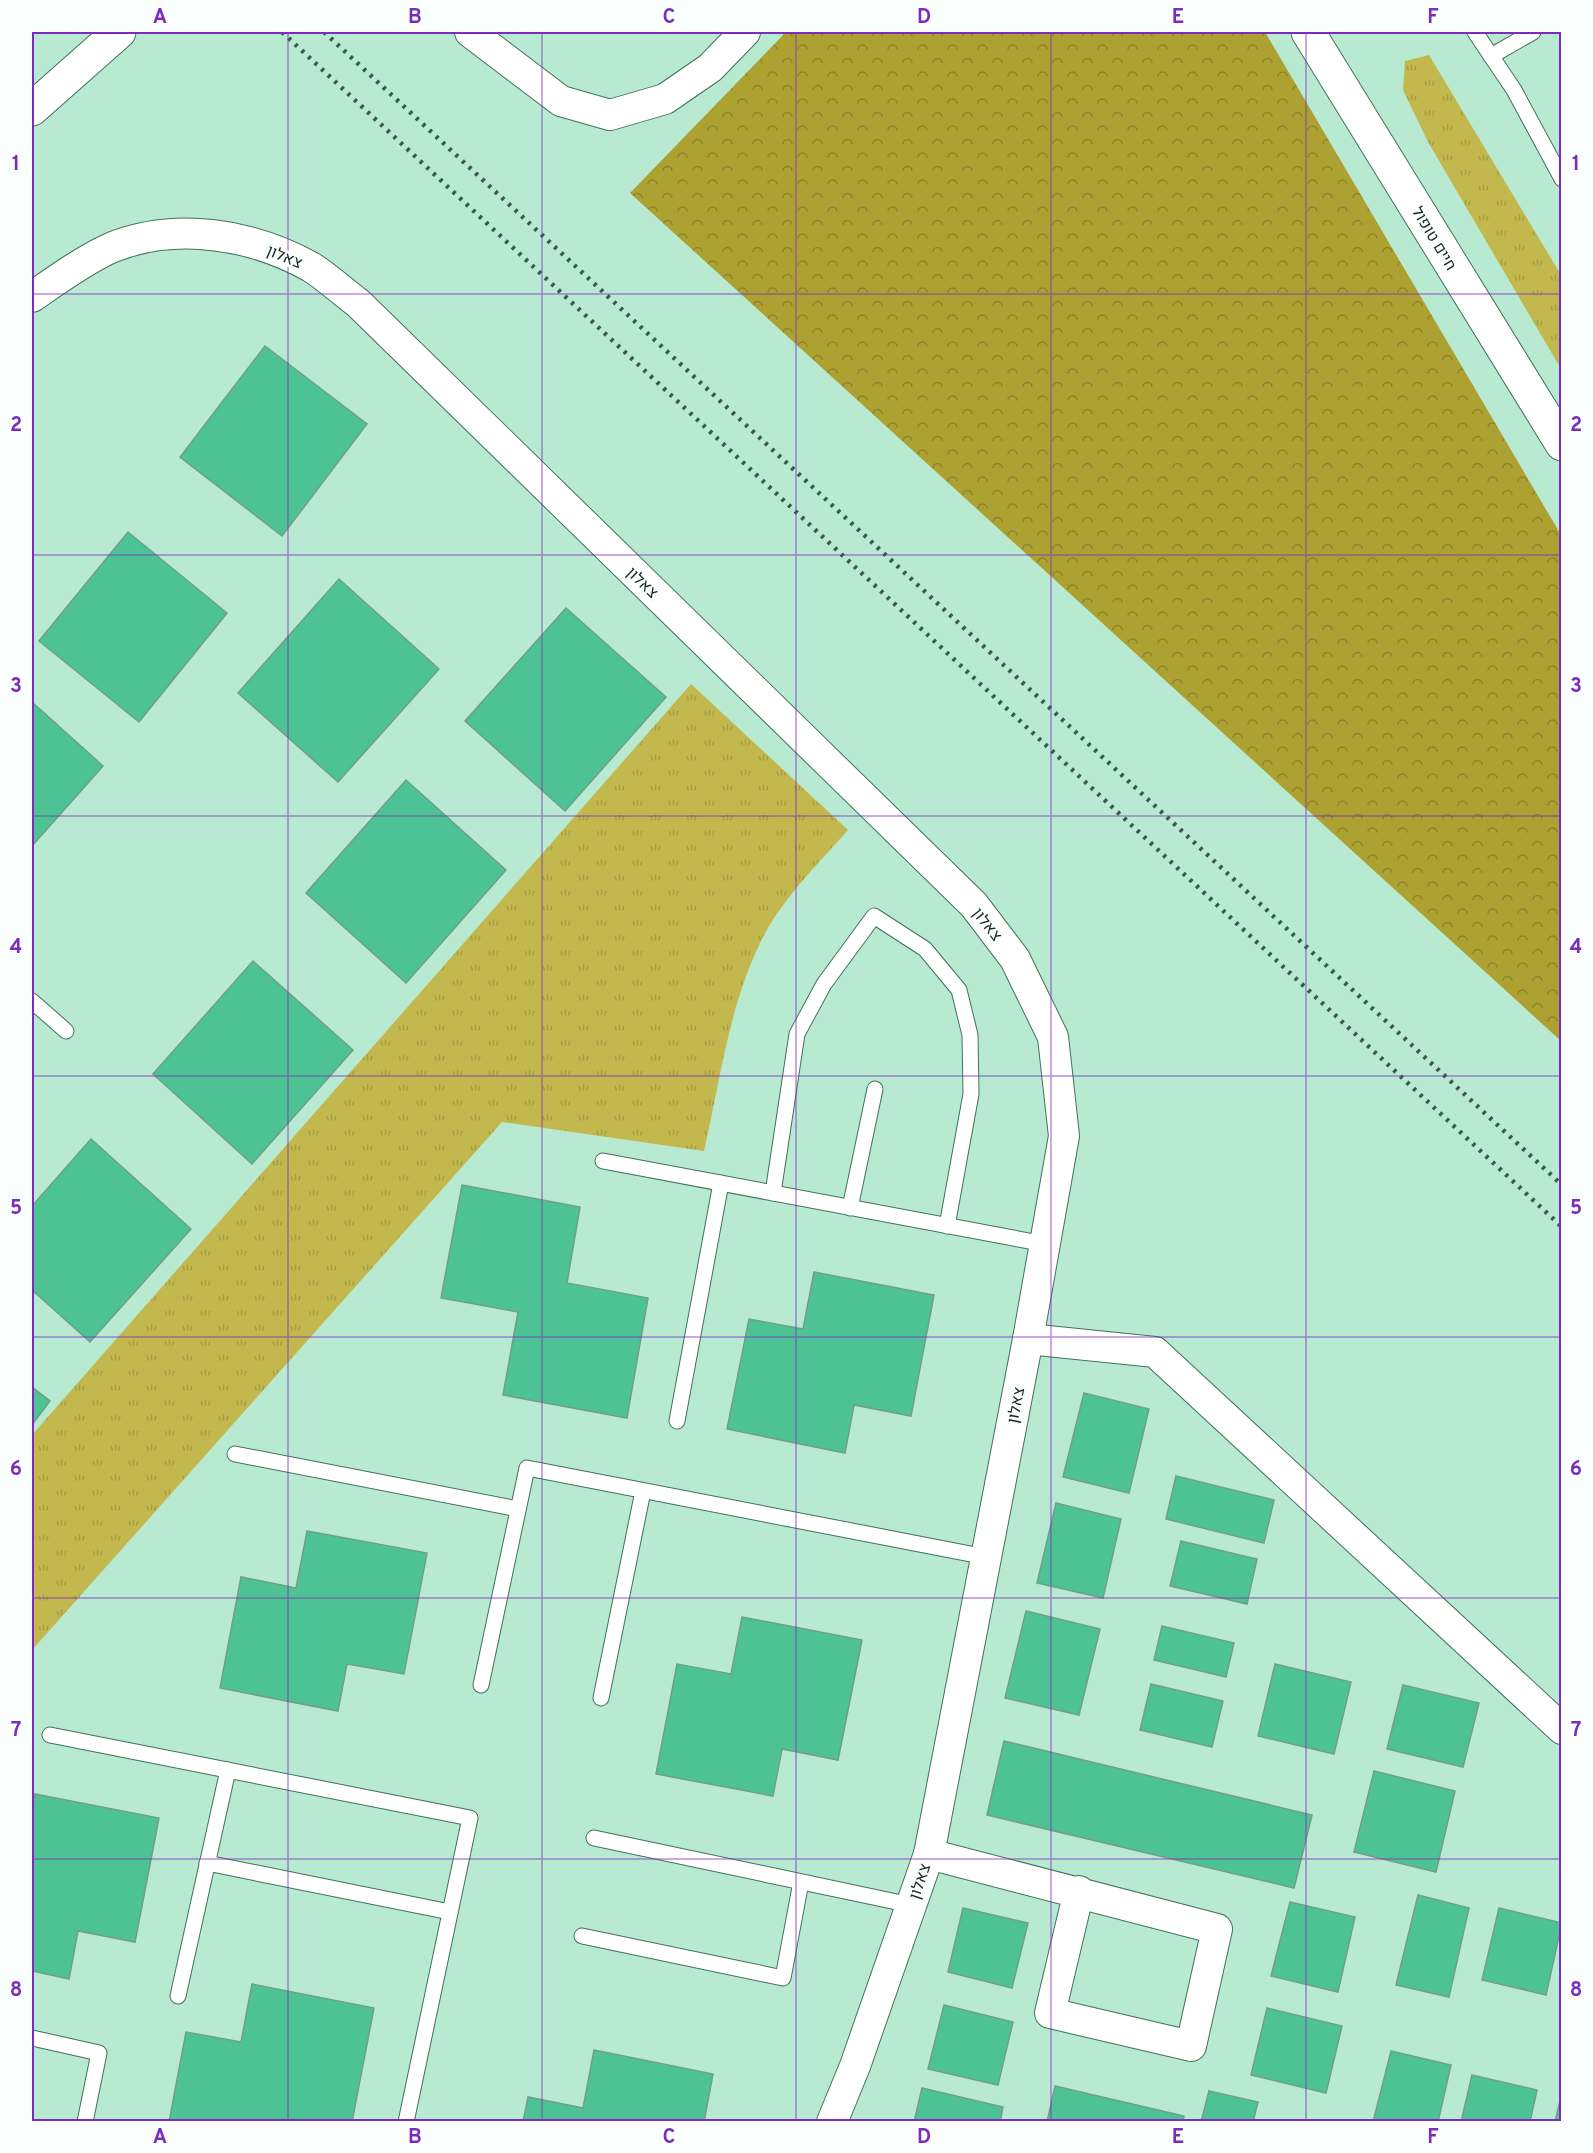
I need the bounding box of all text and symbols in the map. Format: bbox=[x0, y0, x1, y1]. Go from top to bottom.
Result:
text: A bbox=[153, 5, 167, 31]
text: B bbox=[408, 5, 422, 31]
text: C bbox=[663, 5, 675, 31]
text: D bbox=[917, 5, 931, 31]
text: E bbox=[1172, 5, 1184, 31]
text: F bbox=[1427, 5, 1439, 31]
text: 1 bbox=[12, 152, 20, 178]
text: 1 bbox=[1572, 152, 1580, 178]
street label: חיים טופול bbox=[1406, 204, 1460, 275]
street label: צאלון bbox=[263, 241, 305, 274]
text: 2 bbox=[10, 413, 22, 439]
text: 2 bbox=[1570, 413, 1582, 439]
street label: צאלון bbox=[622, 564, 662, 604]
text: 3 bbox=[10, 674, 22, 700]
text: 3 bbox=[1570, 674, 1582, 700]
street label: צאלון bbox=[967, 905, 1006, 946]
text: 4 bbox=[10, 935, 22, 961]
text: 4 bbox=[1570, 935, 1582, 961]
text: 5 bbox=[10, 1196, 22, 1222]
text: 5 bbox=[1570, 1196, 1582, 1222]
street label: צאלון bbox=[1004, 1385, 1030, 1425]
text: 6 bbox=[10, 1457, 22, 1483]
text: 6 bbox=[1570, 1457, 1582, 1483]
text: 7 bbox=[11, 1718, 21, 1744]
text: 7 bbox=[1571, 1718, 1581, 1744]
street label: צאלון bbox=[905, 1861, 936, 1902]
text: 8 bbox=[10, 1978, 22, 2004]
text: 8 bbox=[1570, 1978, 1582, 2004]
text: A bbox=[153, 2125, 167, 2151]
text: B bbox=[408, 2125, 422, 2151]
text: C bbox=[663, 2125, 675, 2151]
text: D bbox=[917, 2125, 931, 2151]
text: E bbox=[1172, 2125, 1184, 2151]
text: F bbox=[1427, 2125, 1439, 2151]

